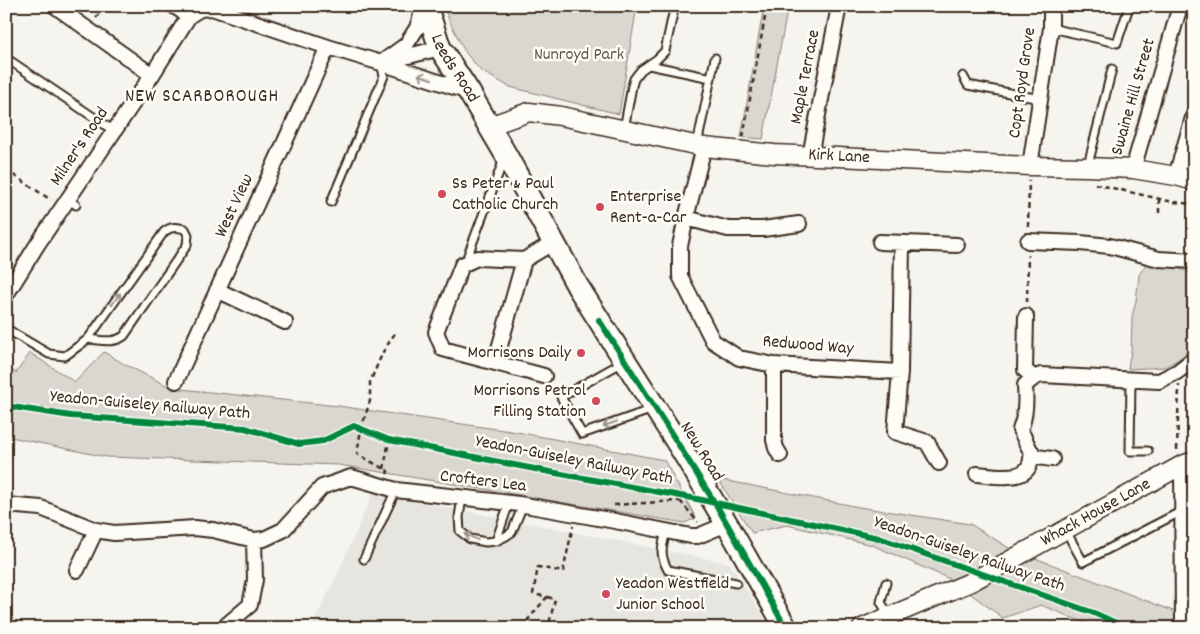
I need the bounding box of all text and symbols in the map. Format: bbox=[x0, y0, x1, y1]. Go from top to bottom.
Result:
street label: Copt Royd Grove bbox=[1003, 26, 1043, 140]
street label: Maple Terrace bbox=[785, 28, 827, 126]
street label: Leeds Road bbox=[424, 31, 485, 107]
street label: Swaine Hill Street bbox=[1105, 35, 1163, 158]
park label: Nunroyd Park bbox=[534, 43, 624, 68]
one-way arrow bbox=[418, 72, 434, 81]
district label: NEW SCARBOROUGH bbox=[125, 84, 279, 111]
street label: Milner's Road bbox=[44, 103, 116, 191]
street label: Kirk Lane bbox=[807, 143, 871, 171]
street label: West View bbox=[209, 170, 261, 242]
place label: Ss Peter & Paul Catholic Church bbox=[452, 172, 558, 218]
place label: Enterprise Rent-a-Car bbox=[610, 185, 687, 231]
marker: Ss Peter & Paul Catholic Church bbox=[436, 188, 448, 200]
marker: Enterprise Rent-a-Car bbox=[594, 201, 606, 213]
one-way arrow bbox=[111, 292, 121, 306]
street label: Redwood Way bbox=[761, 330, 855, 362]
place label: Morrisons Daily bbox=[468, 341, 572, 366]
marker: Morrisons Daily bbox=[575, 347, 587, 359]
place label: Morrisons Petrol Filling Station bbox=[473, 379, 587, 425]
street label: Yeadon-Guiseley Railway Path bbox=[49, 385, 251, 427]
marker: Morrisons Petrol Filling Station bbox=[590, 395, 602, 407]
street label: New Road bbox=[673, 417, 729, 487]
one-way arrow bbox=[603, 420, 618, 429]
street label: Yeadon-Guiseley Railway Path bbox=[473, 430, 675, 492]
street label: Crofters Lea bbox=[439, 464, 528, 500]
street label: Whack House Lane bbox=[1036, 472, 1156, 554]
street label: Yeadon-Guiseley Railway Path bbox=[870, 510, 1068, 600]
one-way arrow bbox=[464, 532, 479, 542]
place label: Yeadon Westfield Junior School bbox=[616, 572, 729, 618]
marker: Yeadon Westfield Junior School bbox=[600, 588, 612, 600]

